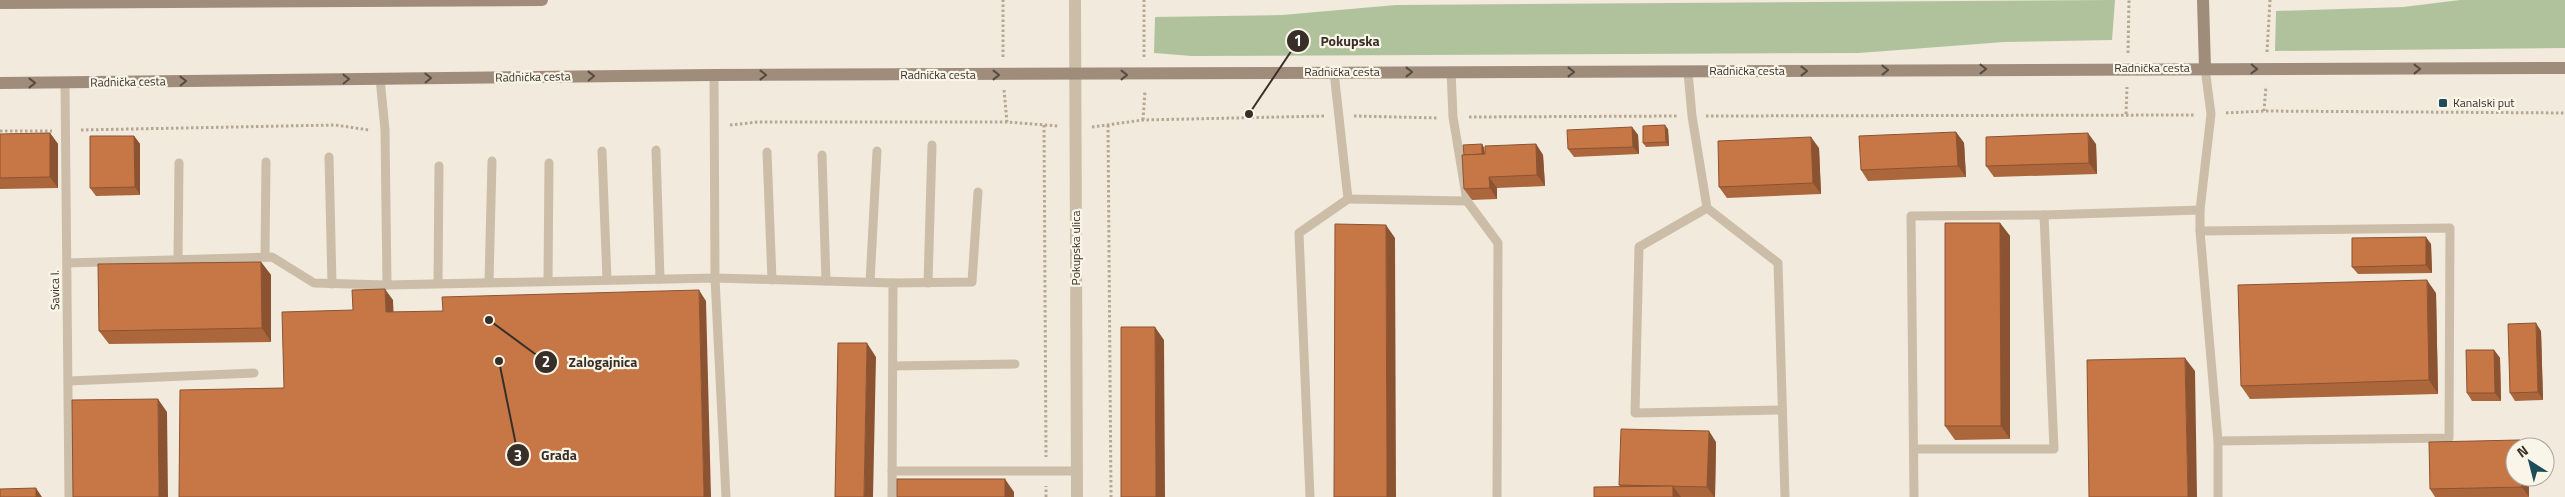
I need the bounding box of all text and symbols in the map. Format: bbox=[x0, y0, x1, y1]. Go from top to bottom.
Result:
callout: Pokupska bbox=[1285, 26, 1390, 55]
text: 1 bbox=[1294, 29, 1302, 52]
text: Pokupska bbox=[1320, 30, 1380, 51]
street label: Radnička cesta bbox=[2114, 58, 2190, 77]
street label: Radnička cesta bbox=[1709, 61, 1785, 80]
street label: Radnička cesta bbox=[1304, 62, 1380, 81]
one-way arrow bbox=[1980, 64, 1987, 74]
one-way arrow bbox=[2250, 64, 2258, 74]
one-way arrow bbox=[2413, 64, 2421, 74]
street label: Radnička cesta bbox=[900, 65, 976, 84]
one-way arrow bbox=[1882, 65, 1889, 75]
street label: Radnička cesta bbox=[495, 66, 571, 87]
one-way arrow bbox=[1800, 66, 1808, 76]
one-way arrow bbox=[1405, 67, 1413, 77]
one-way arrow bbox=[1568, 67, 1575, 77]
one-way arrow bbox=[760, 70, 767, 80]
one-way arrow bbox=[992, 70, 1000, 80]
one-way arrow bbox=[1120, 70, 1128, 80]
street label: Radnička cesta bbox=[90, 71, 166, 92]
one-way arrow bbox=[588, 71, 595, 81]
one-way arrow bbox=[425, 73, 433, 83]
one-way arrow bbox=[342, 74, 350, 84]
one-way arrow bbox=[180, 76, 188, 86]
one-way arrow bbox=[29, 78, 37, 88]
place label: Kanalski put bbox=[2453, 93, 2515, 112]
marker: Kanalski put bbox=[2437, 97, 2449, 109]
street label: Pokupska ulica bbox=[1066, 211, 1085, 285]
street label: Savica I. bbox=[45, 270, 64, 310]
callout: Zalogajnica bbox=[534, 348, 648, 377]
text: 2 bbox=[542, 350, 550, 373]
text: Zalogajnica bbox=[569, 351, 637, 372]
north arrow bbox=[2505, 437, 2555, 487]
text: N bbox=[2512, 440, 2532, 462]
callout: Građa bbox=[506, 441, 587, 470]
text: 3 bbox=[514, 444, 522, 467]
text: Građa bbox=[541, 444, 577, 465]

